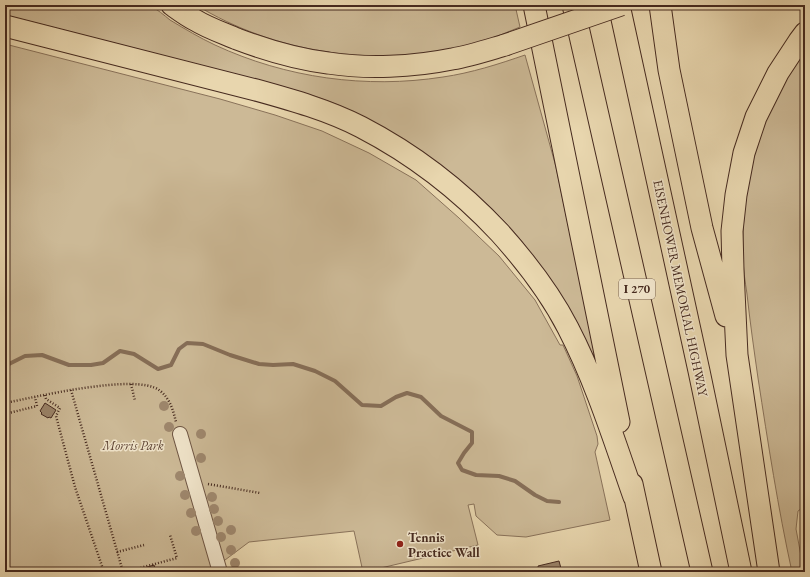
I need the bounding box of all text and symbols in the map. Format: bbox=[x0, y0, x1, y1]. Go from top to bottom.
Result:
street label: EISENHOWER MEMORIAL HIGHWAY bbox=[649, 178, 712, 399]
road number: I 270 bbox=[619, 279, 655, 299]
park label: Morris Park bbox=[101, 437, 164, 454]
place label: Tennis Practice Wall bbox=[408, 529, 480, 561]
marker: Tennis Practice Wall bbox=[395, 539, 405, 549]

